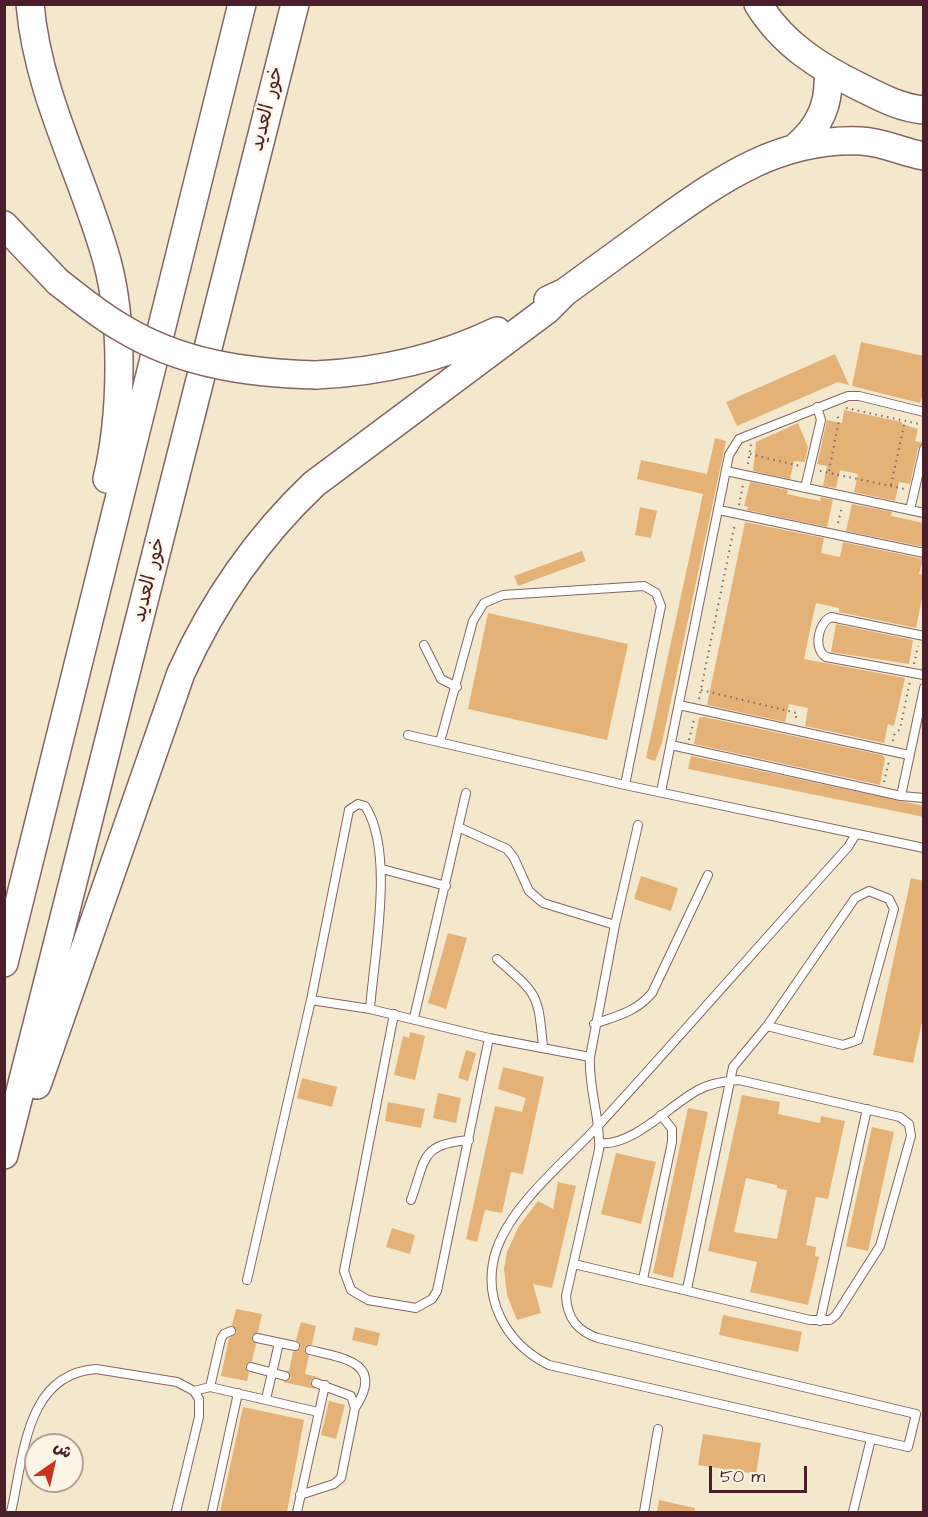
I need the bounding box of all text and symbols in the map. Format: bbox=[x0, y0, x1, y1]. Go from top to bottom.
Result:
street label: خور العديد bbox=[246, 64, 290, 154]
street label: خور العديد bbox=[128, 535, 172, 625]
north arrow bbox=[24, 1433, 84, 1493]
text: ش bbox=[49, 1436, 76, 1464]
scale bar bbox=[712, 1454, 810, 1492]
text: 50 m bbox=[720, 1464, 765, 1489]

